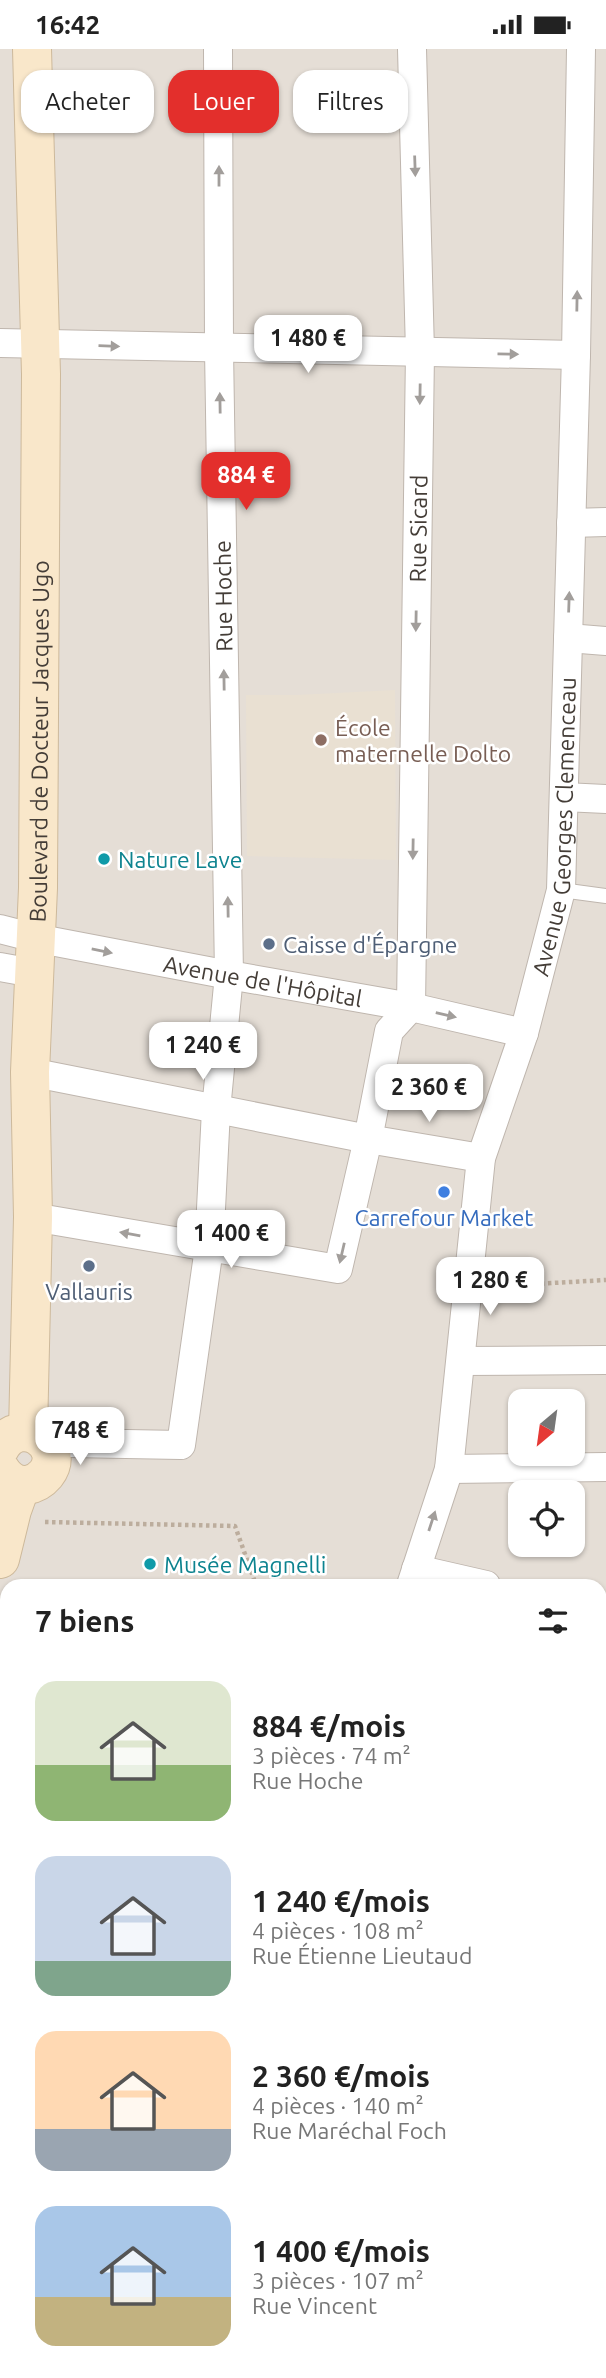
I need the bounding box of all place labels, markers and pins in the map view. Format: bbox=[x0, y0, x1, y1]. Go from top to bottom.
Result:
pin: 1 480 € bbox=[243, 315, 373, 375]
pin: 884 € bbox=[197, 453, 295, 512]
place label: École maternelle Dolto bbox=[335, 714, 511, 766]
marker: École maternelle Dolto bbox=[313, 732, 329, 748]
place label: Nature Lave bbox=[118, 847, 242, 872]
marker: Nature Lave bbox=[96, 851, 112, 867]
place label: Caisse d'Épargne bbox=[283, 931, 457, 957]
marker: Caisse d'Épargne bbox=[261, 936, 277, 952]
pin: 1 240 € bbox=[138, 1023, 268, 1082]
pin: 2 360 € bbox=[364, 1065, 494, 1124]
marker: Carrefour Market bbox=[436, 1184, 452, 1200]
place label: Carrefour Market bbox=[355, 1205, 533, 1230]
pin: 1 400 € bbox=[166, 1211, 296, 1270]
pin: 1 280 € bbox=[425, 1257, 555, 1317]
marker: Vallauris bbox=[81, 1258, 97, 1274]
place label: Vallauris bbox=[45, 1279, 133, 1304]
pin: 748 € bbox=[31, 1407, 129, 1467]
place label: Musée Magnelli bbox=[164, 1552, 326, 1577]
marker: Musée Magnelli bbox=[142, 1556, 158, 1572]

